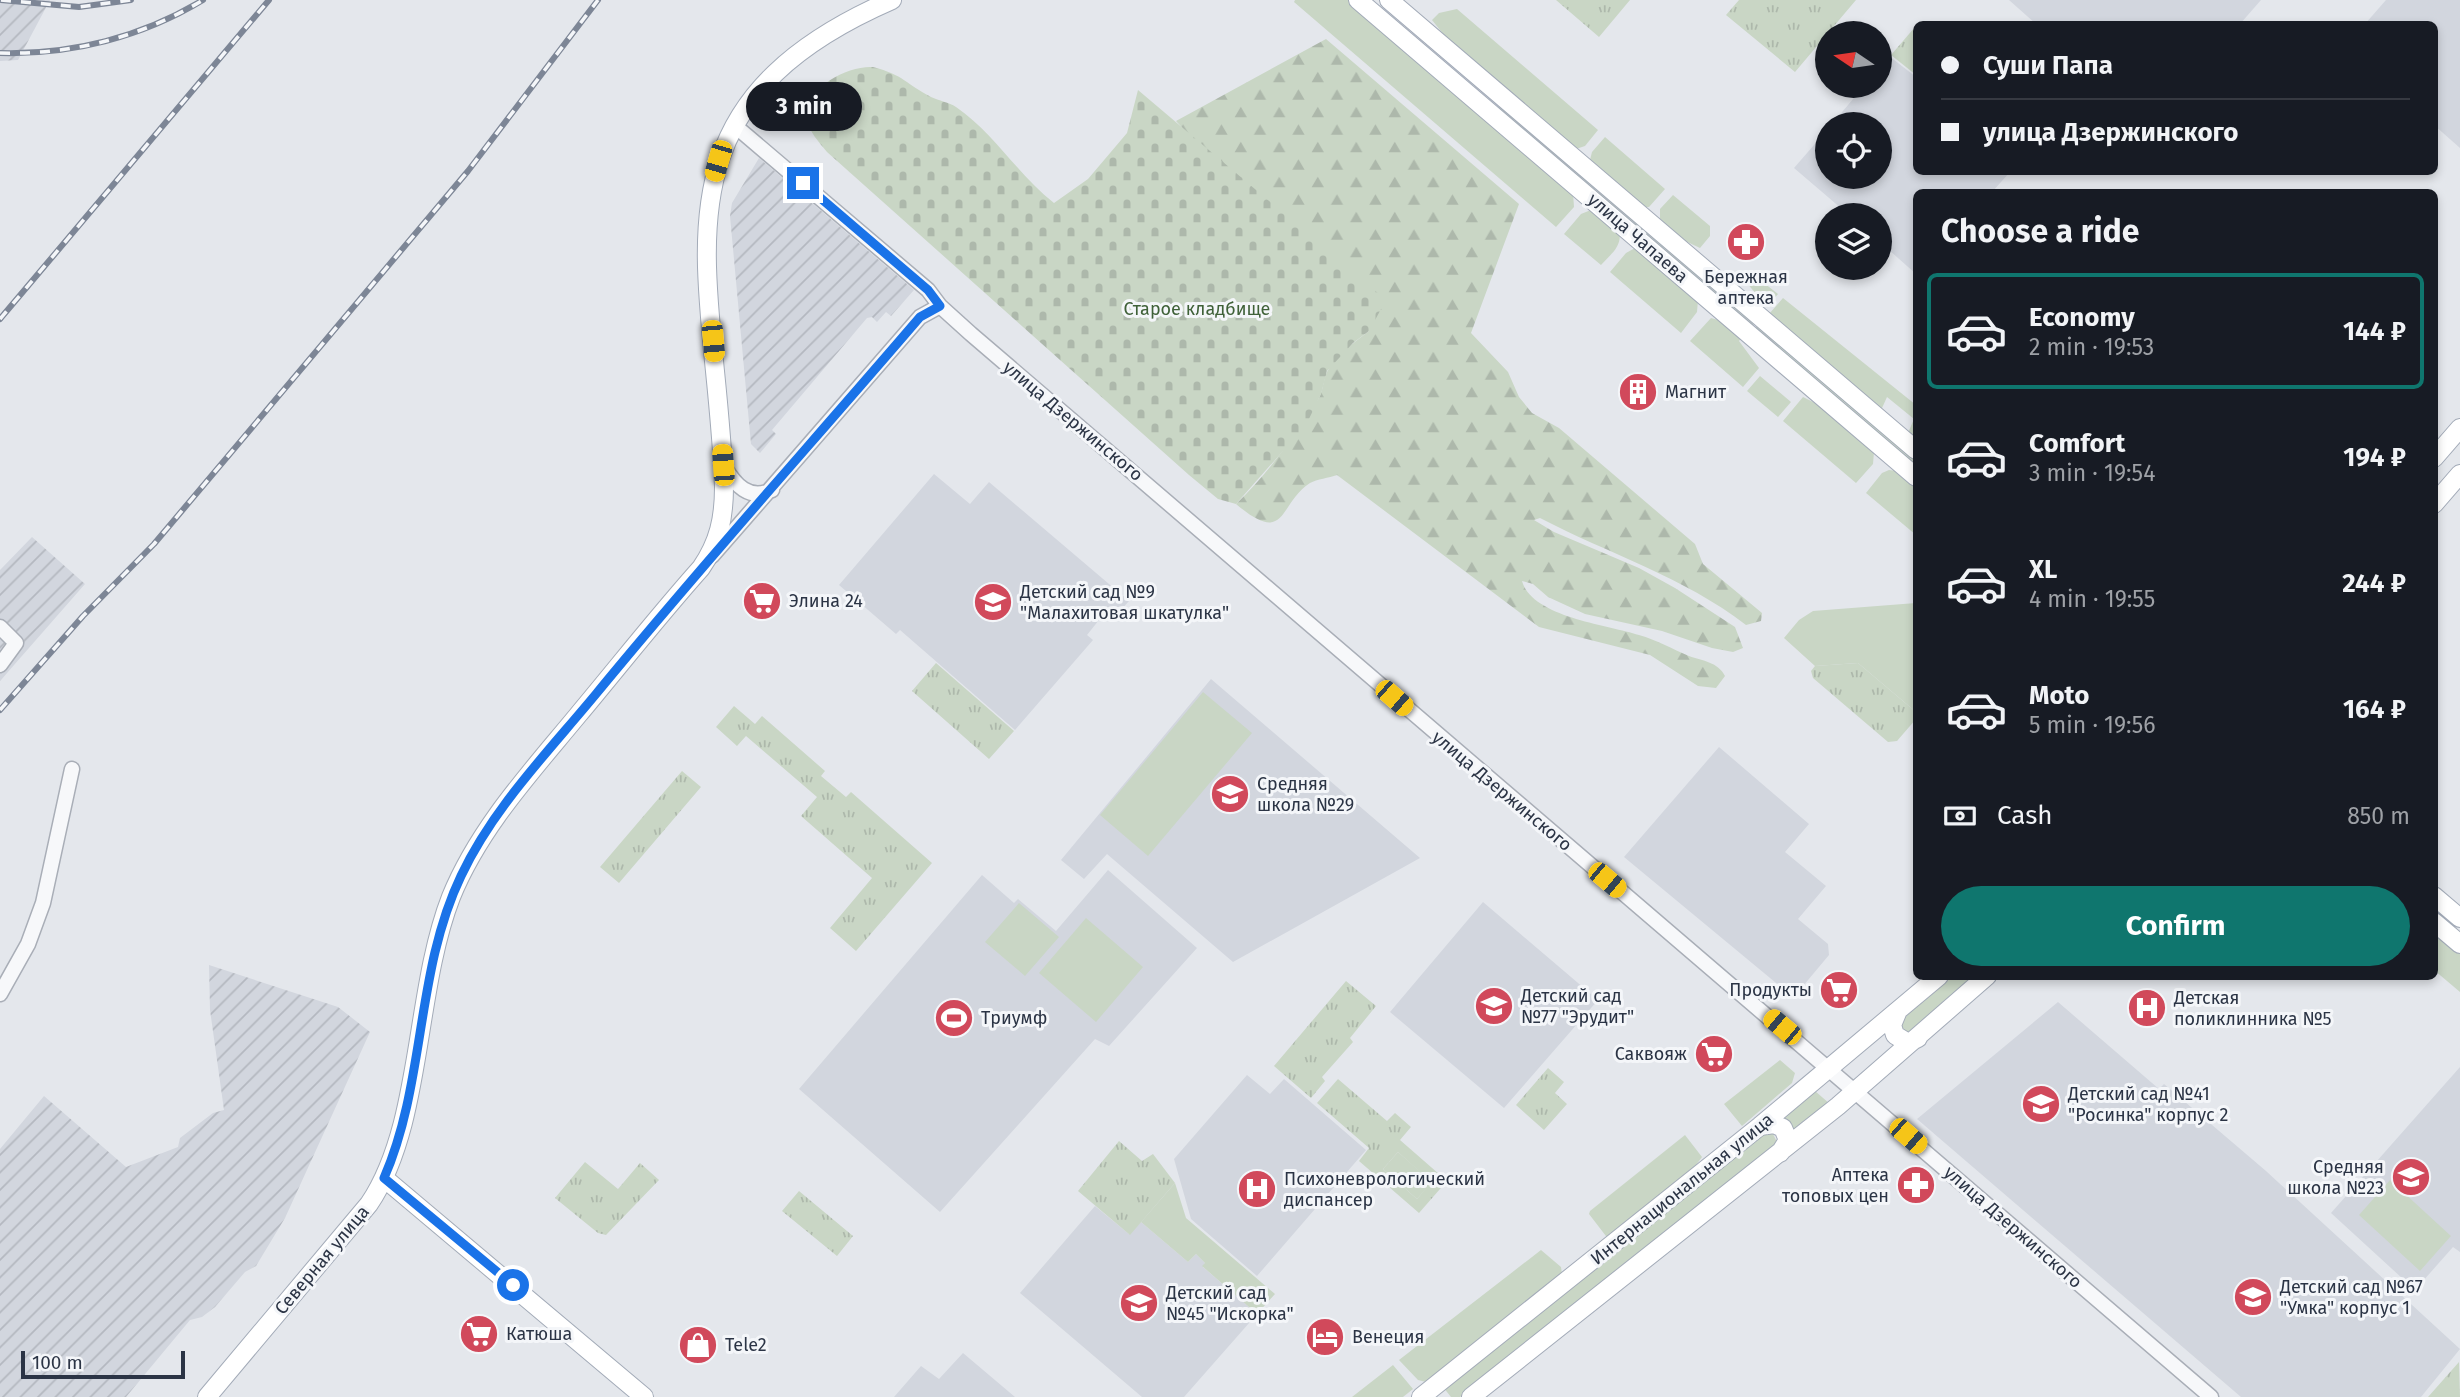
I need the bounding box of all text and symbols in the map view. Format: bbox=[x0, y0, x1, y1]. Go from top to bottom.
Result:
north arrow bbox=[1815, 21, 1892, 98]
map controls bbox=[1815, 21, 1892, 280]
text: Суши Папа bbox=[1983, 50, 2113, 81]
callout: 3 min bbox=[745, 82, 861, 130]
text: 3 min bbox=[776, 92, 832, 120]
button: locate bbox=[1815, 112, 1892, 189]
text: улица Дзержинского bbox=[1983, 117, 2238, 148]
car bbox=[703, 138, 734, 184]
route end bbox=[787, 167, 819, 199]
street label: улица Чапаева bbox=[1583, 188, 1693, 288]
button: layers bbox=[1815, 203, 1892, 280]
text: Choose a ride bbox=[1941, 212, 2139, 250]
pharmacy icon: Бережная аптека bbox=[1725, 221, 1767, 263]
place label: Бережная аптека bbox=[1704, 266, 1788, 309]
park label: Старое кладбище bbox=[1124, 298, 1270, 320]
icon: car bbox=[1945, 300, 2008, 363]
text: Economy bbox=[2029, 302, 2135, 333]
text: 144 ₽ bbox=[2343, 316, 2406, 347]
car bbox=[701, 319, 726, 363]
text: 2 min · 19:53 bbox=[2029, 333, 2154, 361]
street label: улица Дзержинского bbox=[999, 356, 1147, 486]
building icon: Магнит bbox=[1617, 371, 1659, 413]
place label: Магнит bbox=[1665, 381, 1727, 403]
icon: car bbox=[1945, 426, 2008, 489]
text: Comfort bbox=[2029, 428, 2125, 459]
text: 194 ₽ bbox=[2343, 442, 2406, 473]
car bbox=[712, 443, 735, 487]
text: 3 min · 19:54 bbox=[2029, 459, 2155, 487]
icon: car bbox=[1945, 552, 2008, 615]
text: XL bbox=[2029, 554, 2057, 585]
text: 244 ₽ bbox=[2342, 568, 2406, 599]
supermarket icon: Элина 24 bbox=[741, 580, 783, 622]
school or university icon: Детский сад №9 "Малахитовая шкатулка" bbox=[972, 581, 1014, 623]
place label: Детский сад №9 "Малахитовая шкатулка" bbox=[1019, 581, 1229, 624]
text: 4 min · 19:55 bbox=[2029, 585, 2155, 613]
place label: Элина 24 bbox=[789, 590, 863, 612]
car bbox=[1372, 676, 1417, 720]
icon: car bbox=[1945, 678, 2008, 741]
text: Moto bbox=[2029, 680, 2089, 711]
text: 164 ₽ bbox=[2343, 694, 2406, 725]
text: 5 min · 19:56 bbox=[2029, 711, 2155, 739]
street label: улица Дзержинского bbox=[1428, 726, 1576, 856]
school or university icon: Средняя школа №29 bbox=[1209, 773, 1251, 815]
place label: Средняя школа №29 bbox=[1257, 773, 1354, 816]
icon: cash bbox=[1941, 797, 1979, 835]
text: Cash bbox=[1997, 800, 2053, 831]
text: 850 m bbox=[2347, 802, 2410, 830]
car bbox=[1585, 858, 1630, 902]
button: Confirm bbox=[1941, 886, 2410, 966]
supermarket icon: Продукты bbox=[1818, 969, 1860, 1011]
place label: Продукты bbox=[1729, 979, 1812, 1001]
school or university icon: Детский сад №77 "Эрудит" bbox=[1473, 985, 1515, 1027]
place label: Детский сад №77 "Эрудит" bbox=[1520, 985, 1634, 1028]
hospital icon: Детская поликлинника №5 bbox=[2126, 987, 2168, 1029]
place label: Детская поликлинника №5 bbox=[2173, 987, 2332, 1030]
sports icon: Триумф bbox=[933, 997, 975, 1039]
car bbox=[1760, 1005, 1805, 1049]
place label: Триумф bbox=[981, 1007, 1047, 1029]
supermarket icon: Саквояж bbox=[1693, 1033, 1735, 1075]
place label: Саквояж bbox=[1615, 1043, 1687, 1065]
school or university icon: Детский сад №41 "Росинка" корпус 2 bbox=[2020, 1083, 2062, 1125]
place label: Детский сад №41 "Росинка" корпус 2 bbox=[2067, 1083, 2228, 1126]
street label: Интернациональная улица bbox=[1586, 1108, 1778, 1270]
car bbox=[1886, 1114, 1931, 1158]
place label: Средняя школа №23 bbox=[2287, 1156, 2384, 1199]
school or university icon: Средняя школа №23 bbox=[2390, 1156, 2432, 1198]
street label: улица Дзержинского bbox=[1939, 1161, 2087, 1293]
place label: Аптека топовых цен bbox=[1782, 1164, 1889, 1207]
pharmacy icon: Аптека топовых цен bbox=[1895, 1164, 1937, 1206]
hospital icon: Психоневрологический диспансер bbox=[1236, 1168, 1278, 1210]
place label: Психоневрологический диспансер bbox=[1284, 1168, 1485, 1211]
street label: Северная улица bbox=[270, 1201, 374, 1319]
route start bbox=[497, 1269, 529, 1301]
school or university icon: Детский сад №67 "Умка" корпус 1 bbox=[2232, 1276, 2274, 1318]
place label: Детский сад №67 "Умка" корпус 1 bbox=[2279, 1276, 2423, 1319]
school or university icon: Детский сад №45 "Искорка" bbox=[1118, 1282, 1160, 1324]
place label: Детский сад №45 "Искорка" bbox=[1165, 1282, 1294, 1325]
supermarket icon: Катюша bbox=[458, 1313, 500, 1355]
hotel icon: Венеция bbox=[1304, 1316, 1346, 1358]
place label: Катюша bbox=[506, 1323, 572, 1345]
shop icon: Tele2 bbox=[677, 1324, 719, 1366]
place label: Венеция bbox=[1352, 1326, 1425, 1348]
place label: Tele2 bbox=[725, 1334, 767, 1356]
scale bar bbox=[21, 1348, 186, 1380]
text: 100 m bbox=[32, 1351, 83, 1374]

